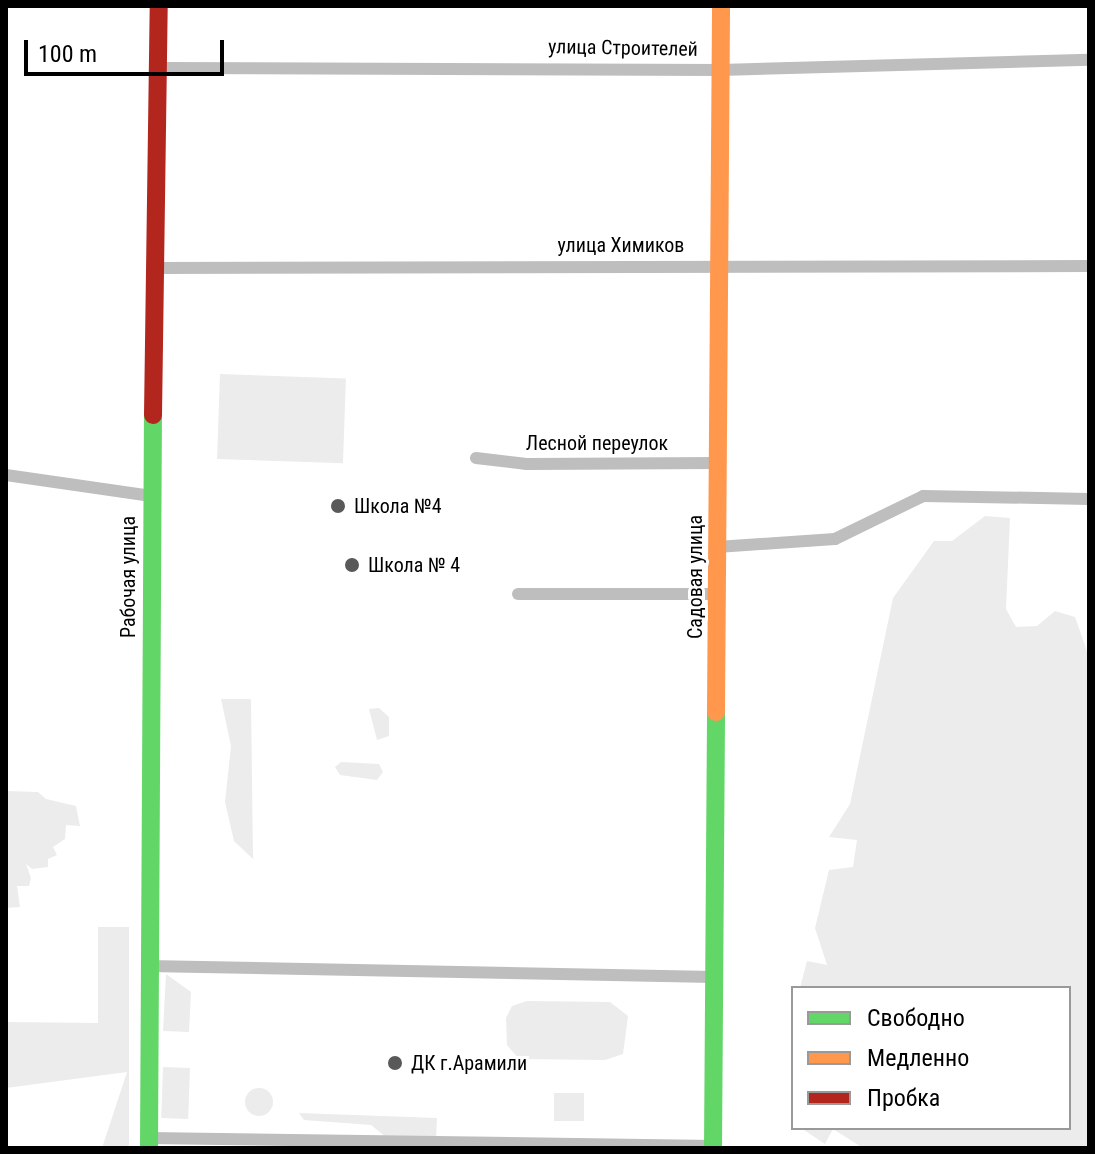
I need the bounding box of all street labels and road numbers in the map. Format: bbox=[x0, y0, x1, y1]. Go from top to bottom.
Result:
street label: улица Строителей bbox=[548, 35, 698, 61]
street label: улица Химиков bbox=[558, 233, 684, 257]
street label: Лесной переулок bbox=[526, 431, 668, 455]
street label: Садовая улица bbox=[683, 515, 707, 639]
street label: Рабочая улица bbox=[116, 516, 140, 638]

